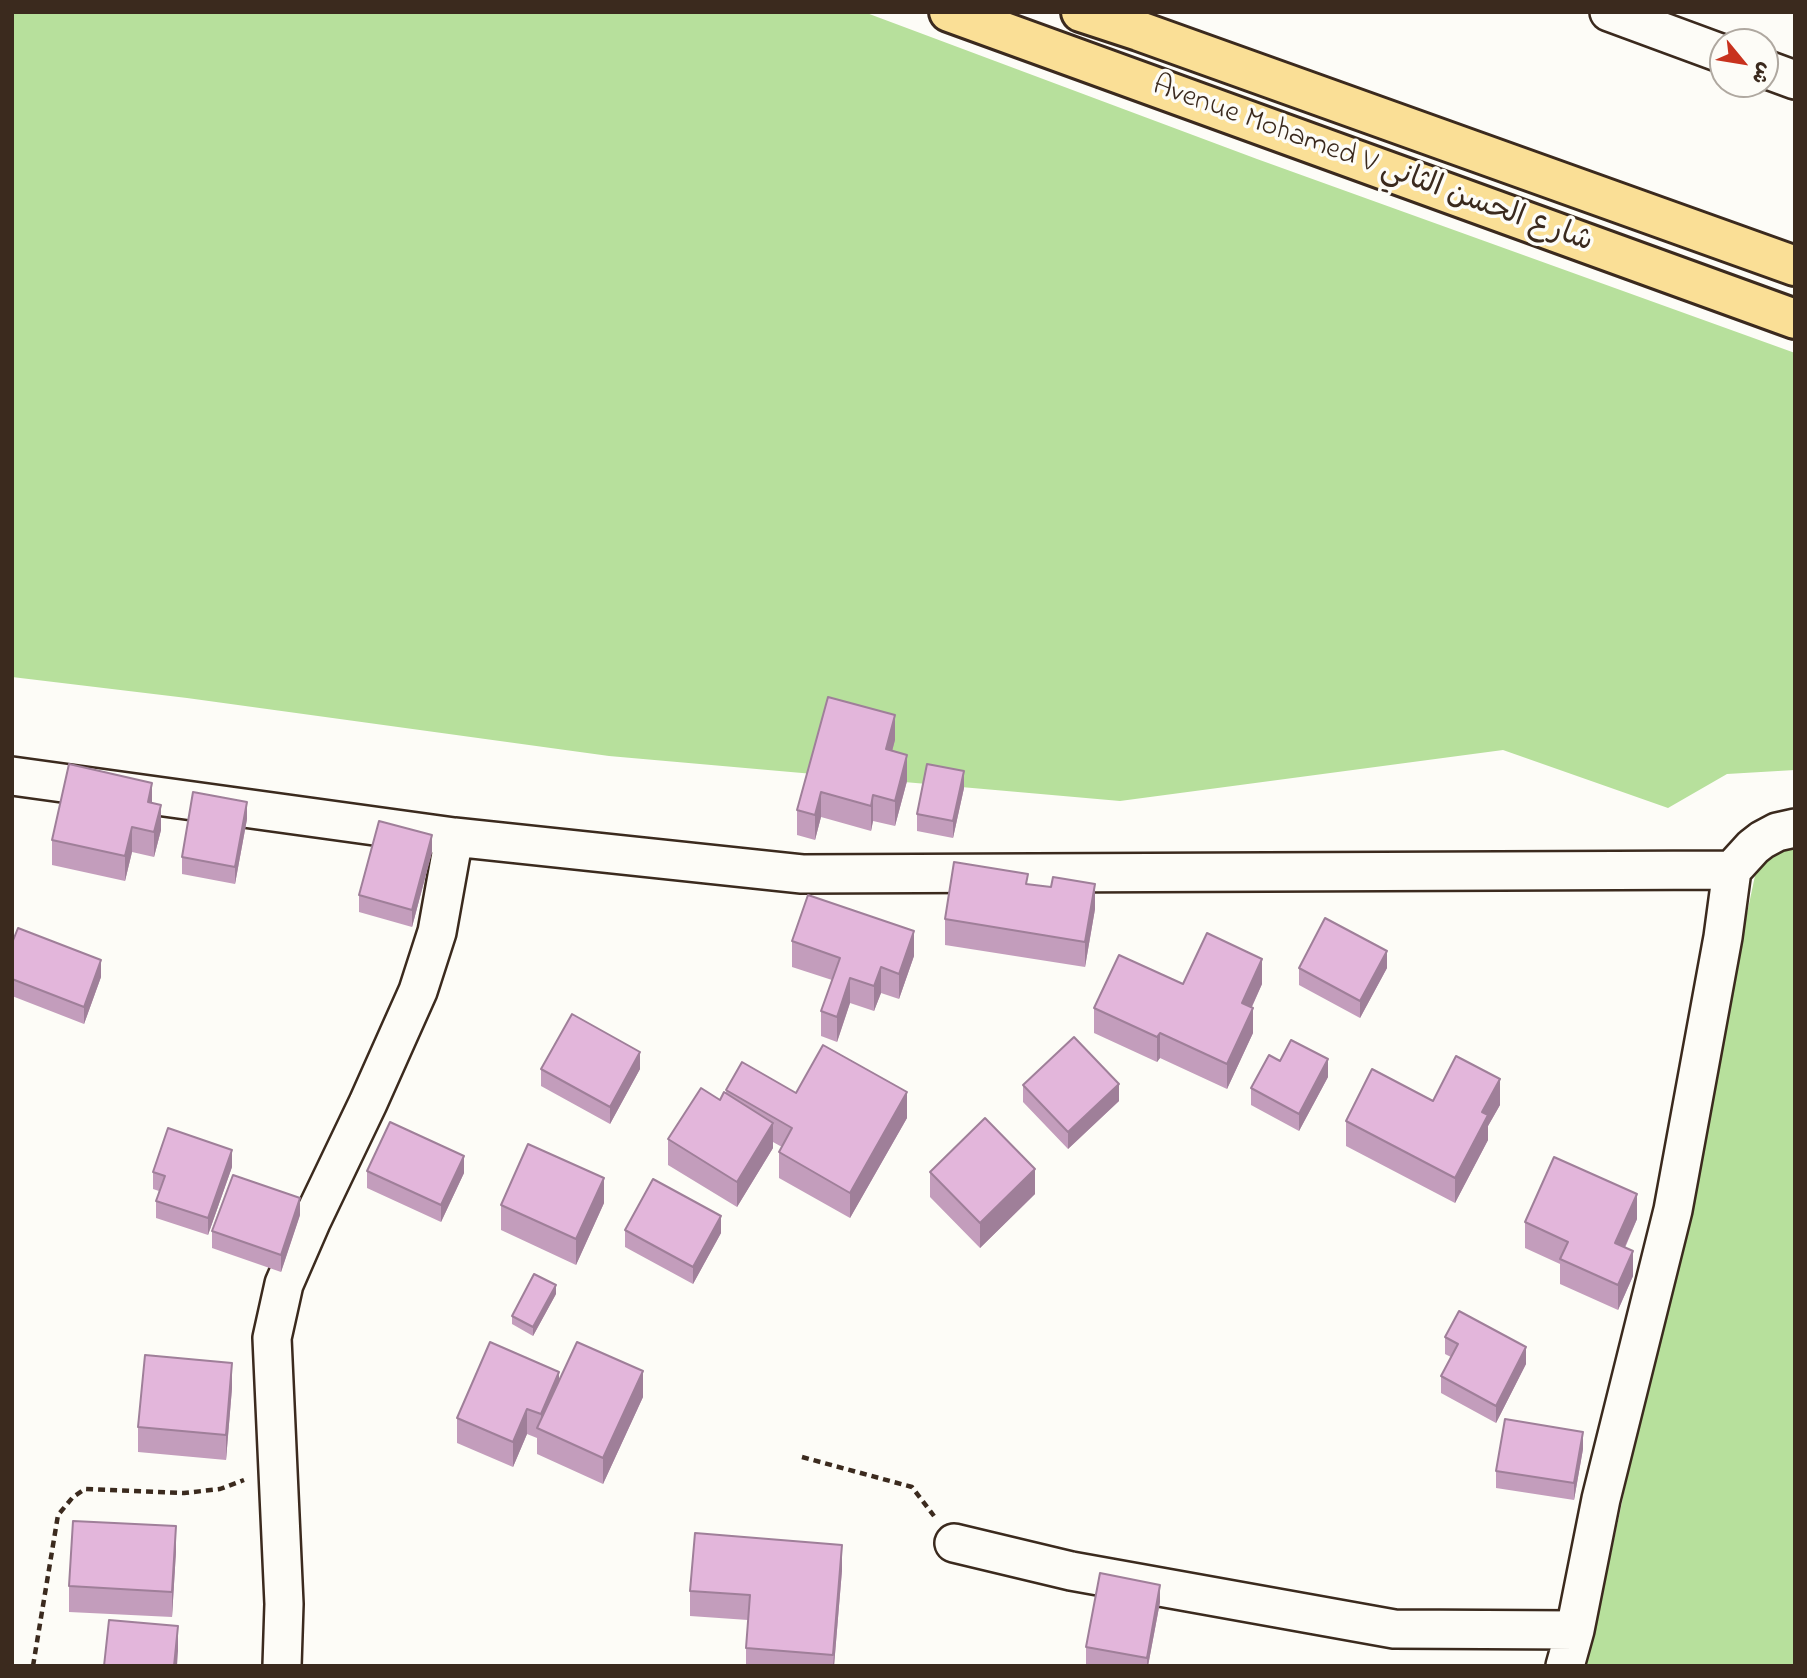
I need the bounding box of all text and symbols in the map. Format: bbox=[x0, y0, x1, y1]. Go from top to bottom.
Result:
north arrow bbox=[1709, 28, 1779, 98]
text: ش bbox=[1744, 57, 1778, 89]
street label: Avenue Mohamed V شارع الحسن الثاني bbox=[1147, 69, 1597, 263]

